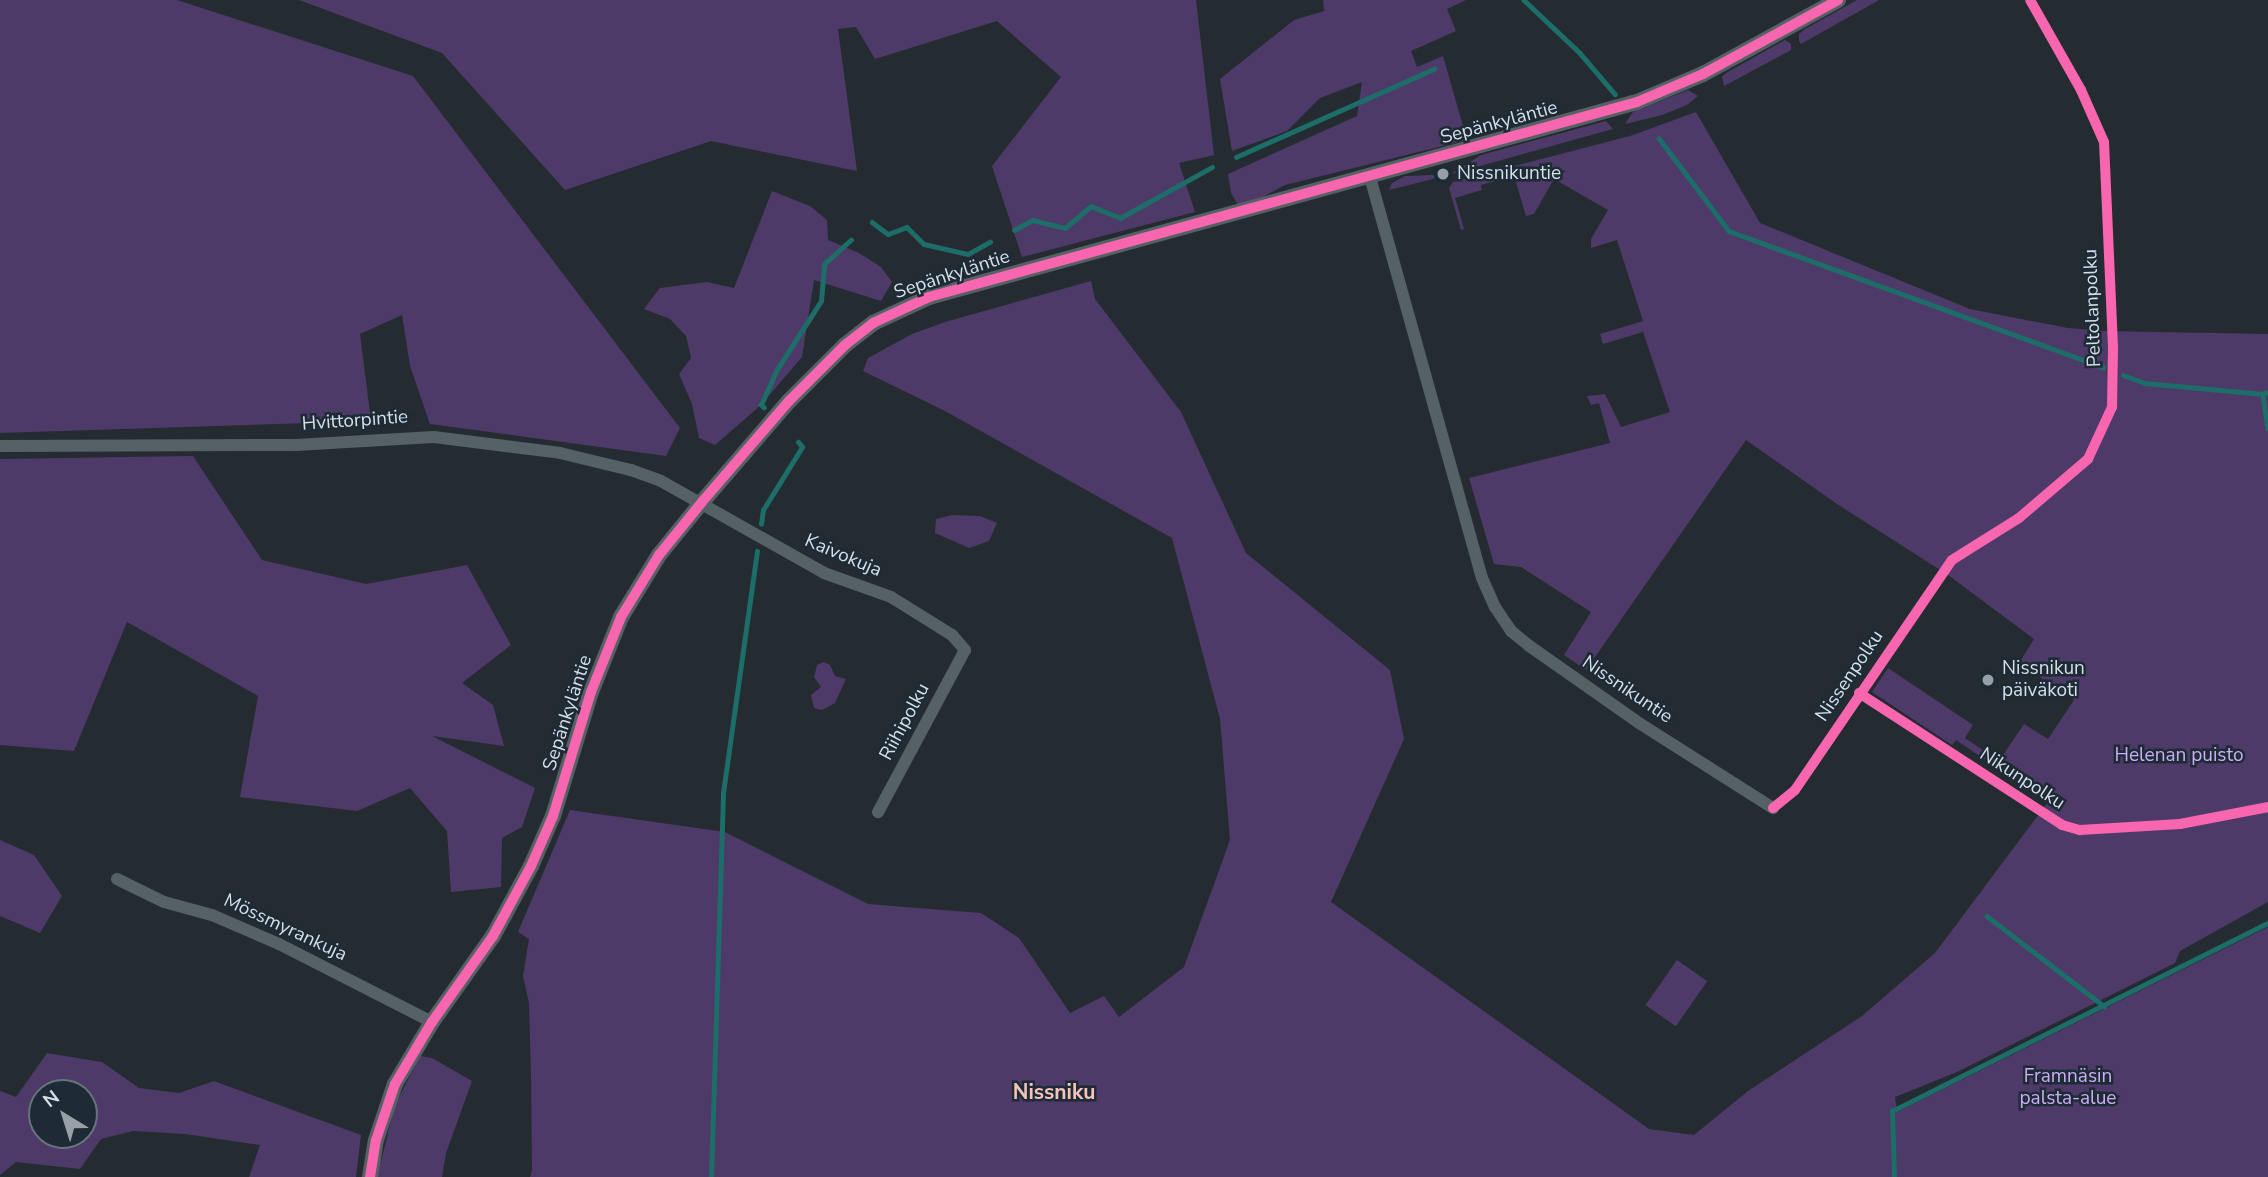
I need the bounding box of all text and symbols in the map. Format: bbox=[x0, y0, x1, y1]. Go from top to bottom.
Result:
street label: Sepänkyläntie bbox=[1438, 96, 1560, 150]
place label: Nissnikuntie bbox=[1457, 163, 1561, 185]
marker: Nissnikuntie bbox=[1435, 166, 1451, 182]
street label: Sepänkyläntie bbox=[891, 246, 1013, 304]
street label: Peltolanpolku bbox=[2080, 249, 2106, 367]
street label: Hvittorpintie bbox=[301, 406, 409, 436]
street label: Kaivokuja bbox=[801, 530, 885, 582]
street label: Nissenpolku bbox=[1811, 626, 1889, 726]
street label: Nissnikuntie bbox=[1577, 651, 1677, 729]
street label: Sepänkyläntie bbox=[539, 652, 597, 774]
place label: Nissnikun päiväkoti bbox=[2002, 658, 2085, 702]
marker: Nissnikun päiväkoti bbox=[1980, 672, 1996, 688]
street label: Riihipolku bbox=[875, 679, 935, 765]
street label: Nikunpolku bbox=[1975, 743, 2069, 815]
park label: Helenan puisto bbox=[2114, 745, 2244, 767]
street label: Mössmyrankuja bbox=[220, 889, 350, 967]
park label: Framnäsin palsta-alue bbox=[2020, 1066, 2116, 1110]
north arrow bbox=[28, 1079, 98, 1149]
district label: Nissniku bbox=[1013, 1079, 1095, 1105]
text: N bbox=[38, 1084, 65, 1114]

